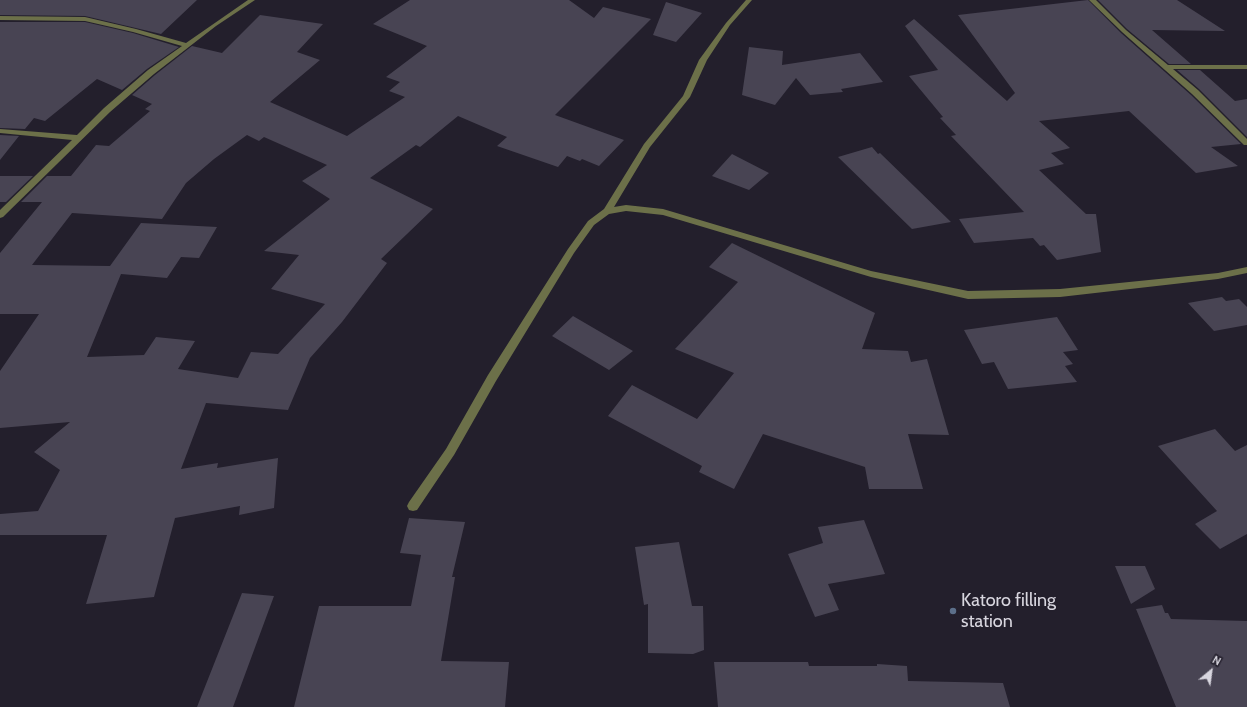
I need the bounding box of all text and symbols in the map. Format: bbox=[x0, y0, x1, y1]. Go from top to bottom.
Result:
place label: Katoro filling station bbox=[961, 590, 1056, 632]
marker: Katoro filling station bbox=[948, 606, 958, 616]
north arrow bbox=[1191, 651, 1231, 691]
text: N bbox=[1210, 652, 1224, 669]

